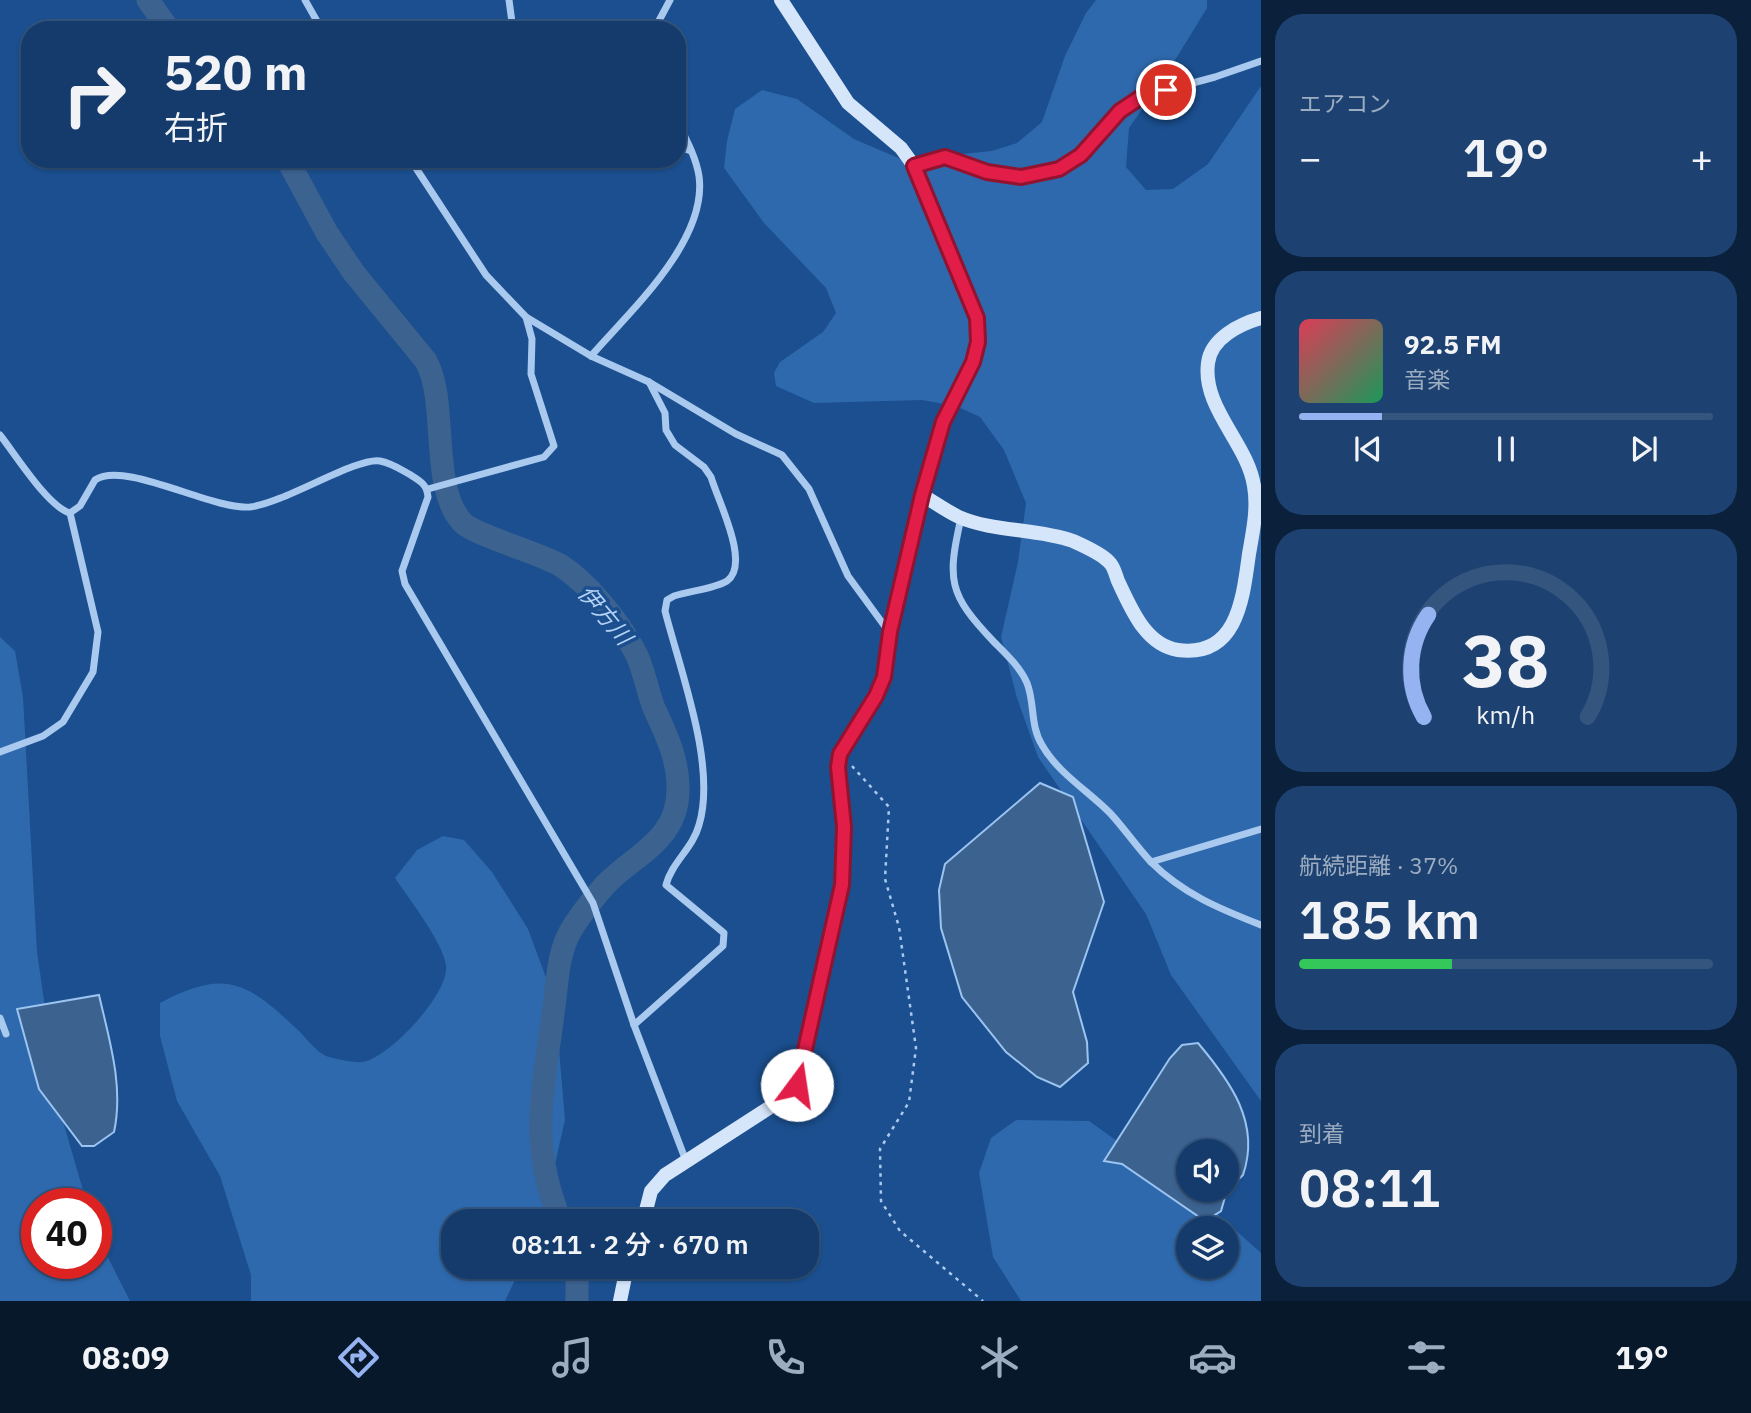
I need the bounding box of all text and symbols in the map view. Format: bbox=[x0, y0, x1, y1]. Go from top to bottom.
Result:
text: 520 m bbox=[164, 40, 308, 103]
icon: right bbox=[49, 49, 140, 140]
pin bbox=[1136, 60, 1196, 120]
icon: arrive bbox=[1147, 71, 1185, 109]
text: エアコン bbox=[1299, 88, 1391, 118]
text: 右折 bbox=[164, 106, 228, 148]
text: 19° bbox=[1463, 124, 1549, 191]
text: − bbox=[1299, 133, 1322, 182]
text: + bbox=[1690, 133, 1713, 182]
text: 92.5 FM bbox=[1404, 327, 1502, 361]
text: 音楽 bbox=[1404, 364, 1450, 394]
icon: previous bbox=[1349, 430, 1387, 468]
icon: pause bbox=[1487, 430, 1525, 468]
icon: next bbox=[1625, 430, 1663, 468]
water label: 伊方川 bbox=[572, 578, 641, 653]
text: 38 bbox=[1462, 612, 1550, 707]
text: km/h bbox=[1477, 697, 1535, 730]
text: 航続距離 · 37% bbox=[1299, 850, 1458, 880]
text: 185 km bbox=[1299, 886, 1480, 953]
position arrow bbox=[760, 1048, 834, 1122]
text: 到着 bbox=[1299, 1118, 1345, 1148]
map controls bbox=[1176, 1139, 1239, 1279]
button: sound bbox=[1176, 1139, 1239, 1202]
text: 08:11 bbox=[1299, 1154, 1440, 1221]
speed limit sign: 40 bbox=[21, 1188, 112, 1279]
button: layers bbox=[1176, 1216, 1239, 1279]
text: 08:11 · 2 分 · 670 m bbox=[511, 1227, 749, 1261]
icon: directions bbox=[334, 1333, 383, 1382]
icon: music bbox=[548, 1333, 597, 1382]
icon: phone bbox=[761, 1333, 810, 1382]
icon: climate bbox=[975, 1333, 1024, 1382]
icon: car bbox=[1188, 1333, 1237, 1382]
icon: filters bbox=[1402, 1333, 1451, 1382]
text: 08:09 bbox=[82, 1336, 170, 1378]
text: 19° bbox=[1615, 1336, 1669, 1378]

